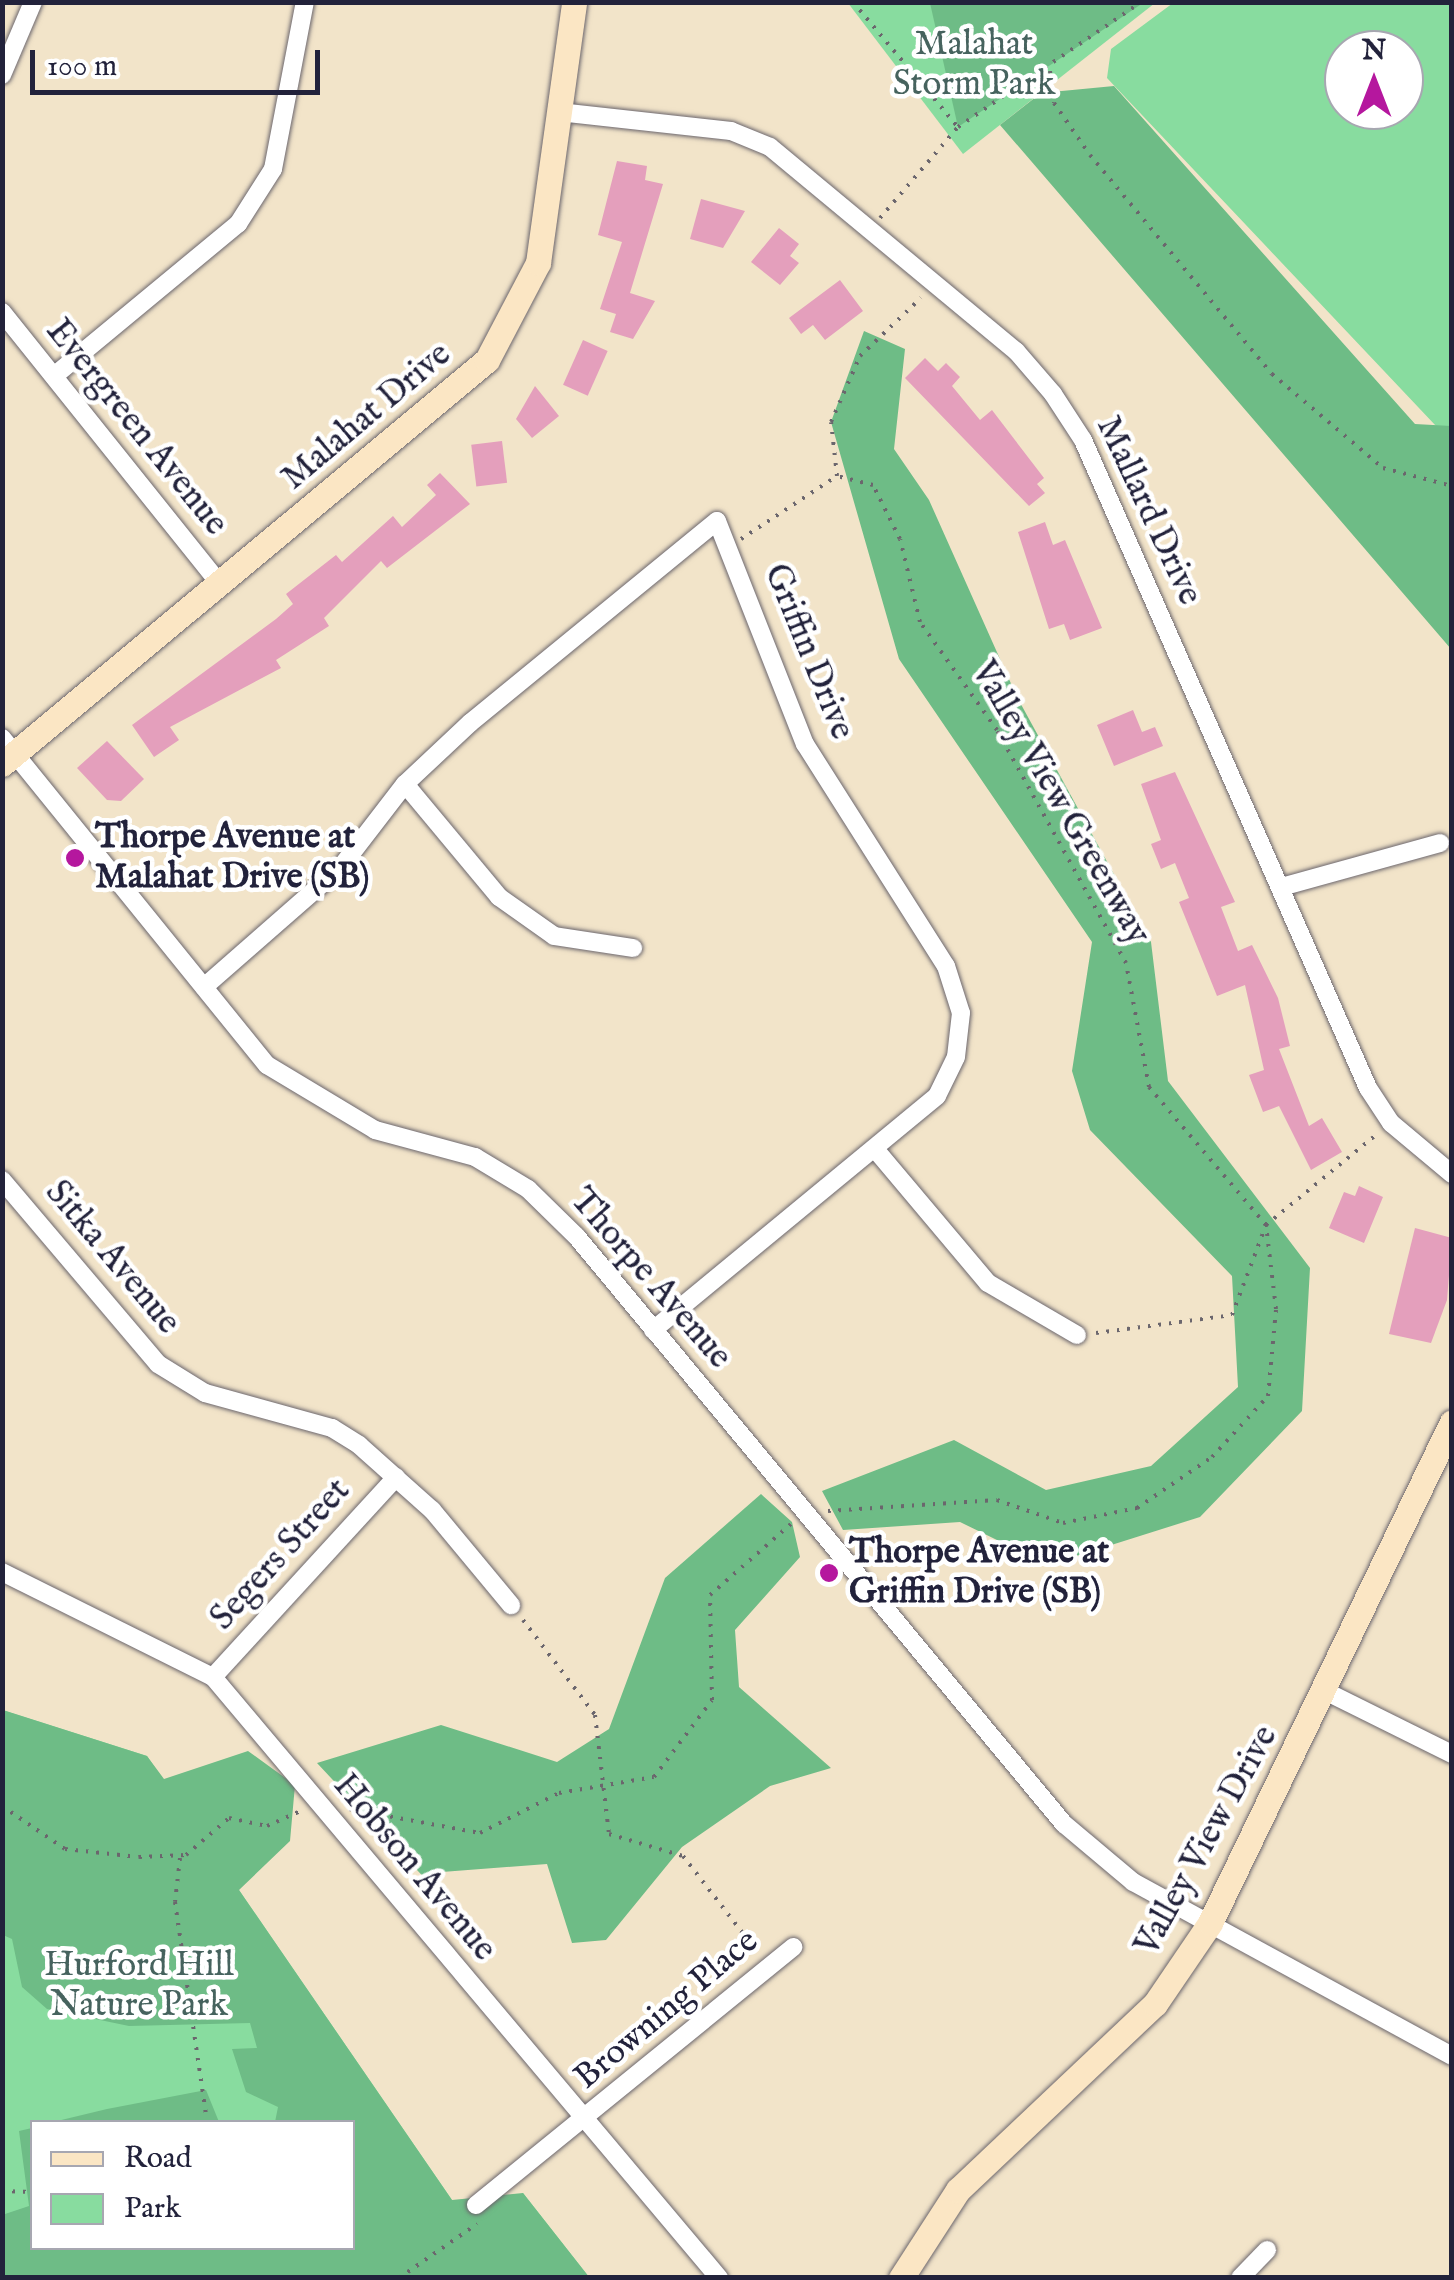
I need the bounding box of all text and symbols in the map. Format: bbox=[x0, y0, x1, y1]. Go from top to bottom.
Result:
park label: Malahat Storm Park bbox=[893, 24, 1055, 106]
scale bar bbox=[35, 30, 325, 92]
north arrow bbox=[1324, 30, 1424, 130]
text: N bbox=[1362, 34, 1386, 69]
text: 100 m bbox=[47, 48, 117, 86]
street label: Evergreen Avenue bbox=[36, 312, 236, 544]
street label: Malahat Drive bbox=[274, 334, 460, 500]
street label: Mallard Drive bbox=[1086, 410, 1210, 612]
street label: Griffin Drive bbox=[754, 558, 862, 746]
street label: Valley View Greenway bbox=[962, 654, 1158, 952]
place label: Thorpe Avenue at Malahat Drive (SB) bbox=[95, 817, 369, 899]
marker: Thorpe Avenue at Malahat Drive (SB) bbox=[64, 847, 86, 869]
street label: Sitka Avenue bbox=[36, 1173, 188, 1343]
street label: Thorpe Avenue bbox=[560, 1180, 740, 1378]
street label: Segers Street bbox=[202, 1471, 360, 1639]
place label: Thorpe Avenue at Griffin Drive (SB) bbox=[849, 1532, 1109, 1614]
marker: Thorpe Avenue at Griffin Drive (SB) bbox=[818, 1562, 840, 1584]
street label: Valley View Drive bbox=[1127, 1719, 1287, 1963]
street label: Hobson Avenue bbox=[324, 1766, 504, 1970]
street label: Browning Place bbox=[567, 1921, 767, 2099]
park label: Hurford Hill Nature Park bbox=[44, 1945, 234, 2027]
legend bbox=[30, 2120, 355, 2250]
text: Road bbox=[124, 2140, 192, 2178]
text: Park bbox=[124, 2190, 181, 2228]

